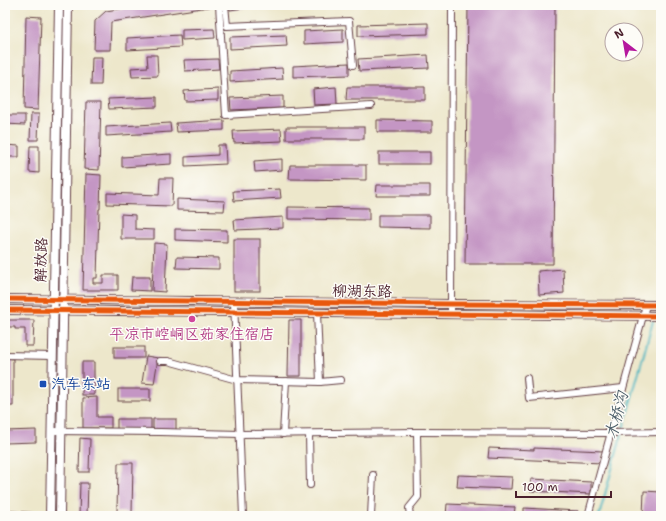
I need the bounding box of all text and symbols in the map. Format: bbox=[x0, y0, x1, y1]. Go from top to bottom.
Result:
north arrow bbox=[604, 22, 644, 62]
text: N bbox=[612, 25, 627, 43]
street label: 解放路 bbox=[31, 237, 51, 283]
street label: 柳湖东路 bbox=[332, 280, 392, 302]
marker: 平凉市崆峒区茹家住宿店 bbox=[187, 314, 197, 324]
place label: 平凉市崆峒区茹家住宿店 bbox=[109, 324, 275, 344]
place label: 汽车东站 bbox=[51, 374, 111, 394]
marker: 汽车东站 bbox=[38, 379, 48, 389]
water label: 木桥沟 bbox=[600, 387, 633, 441]
scale bar bbox=[516, 473, 611, 499]
text: 100 m bbox=[522, 479, 558, 495]

